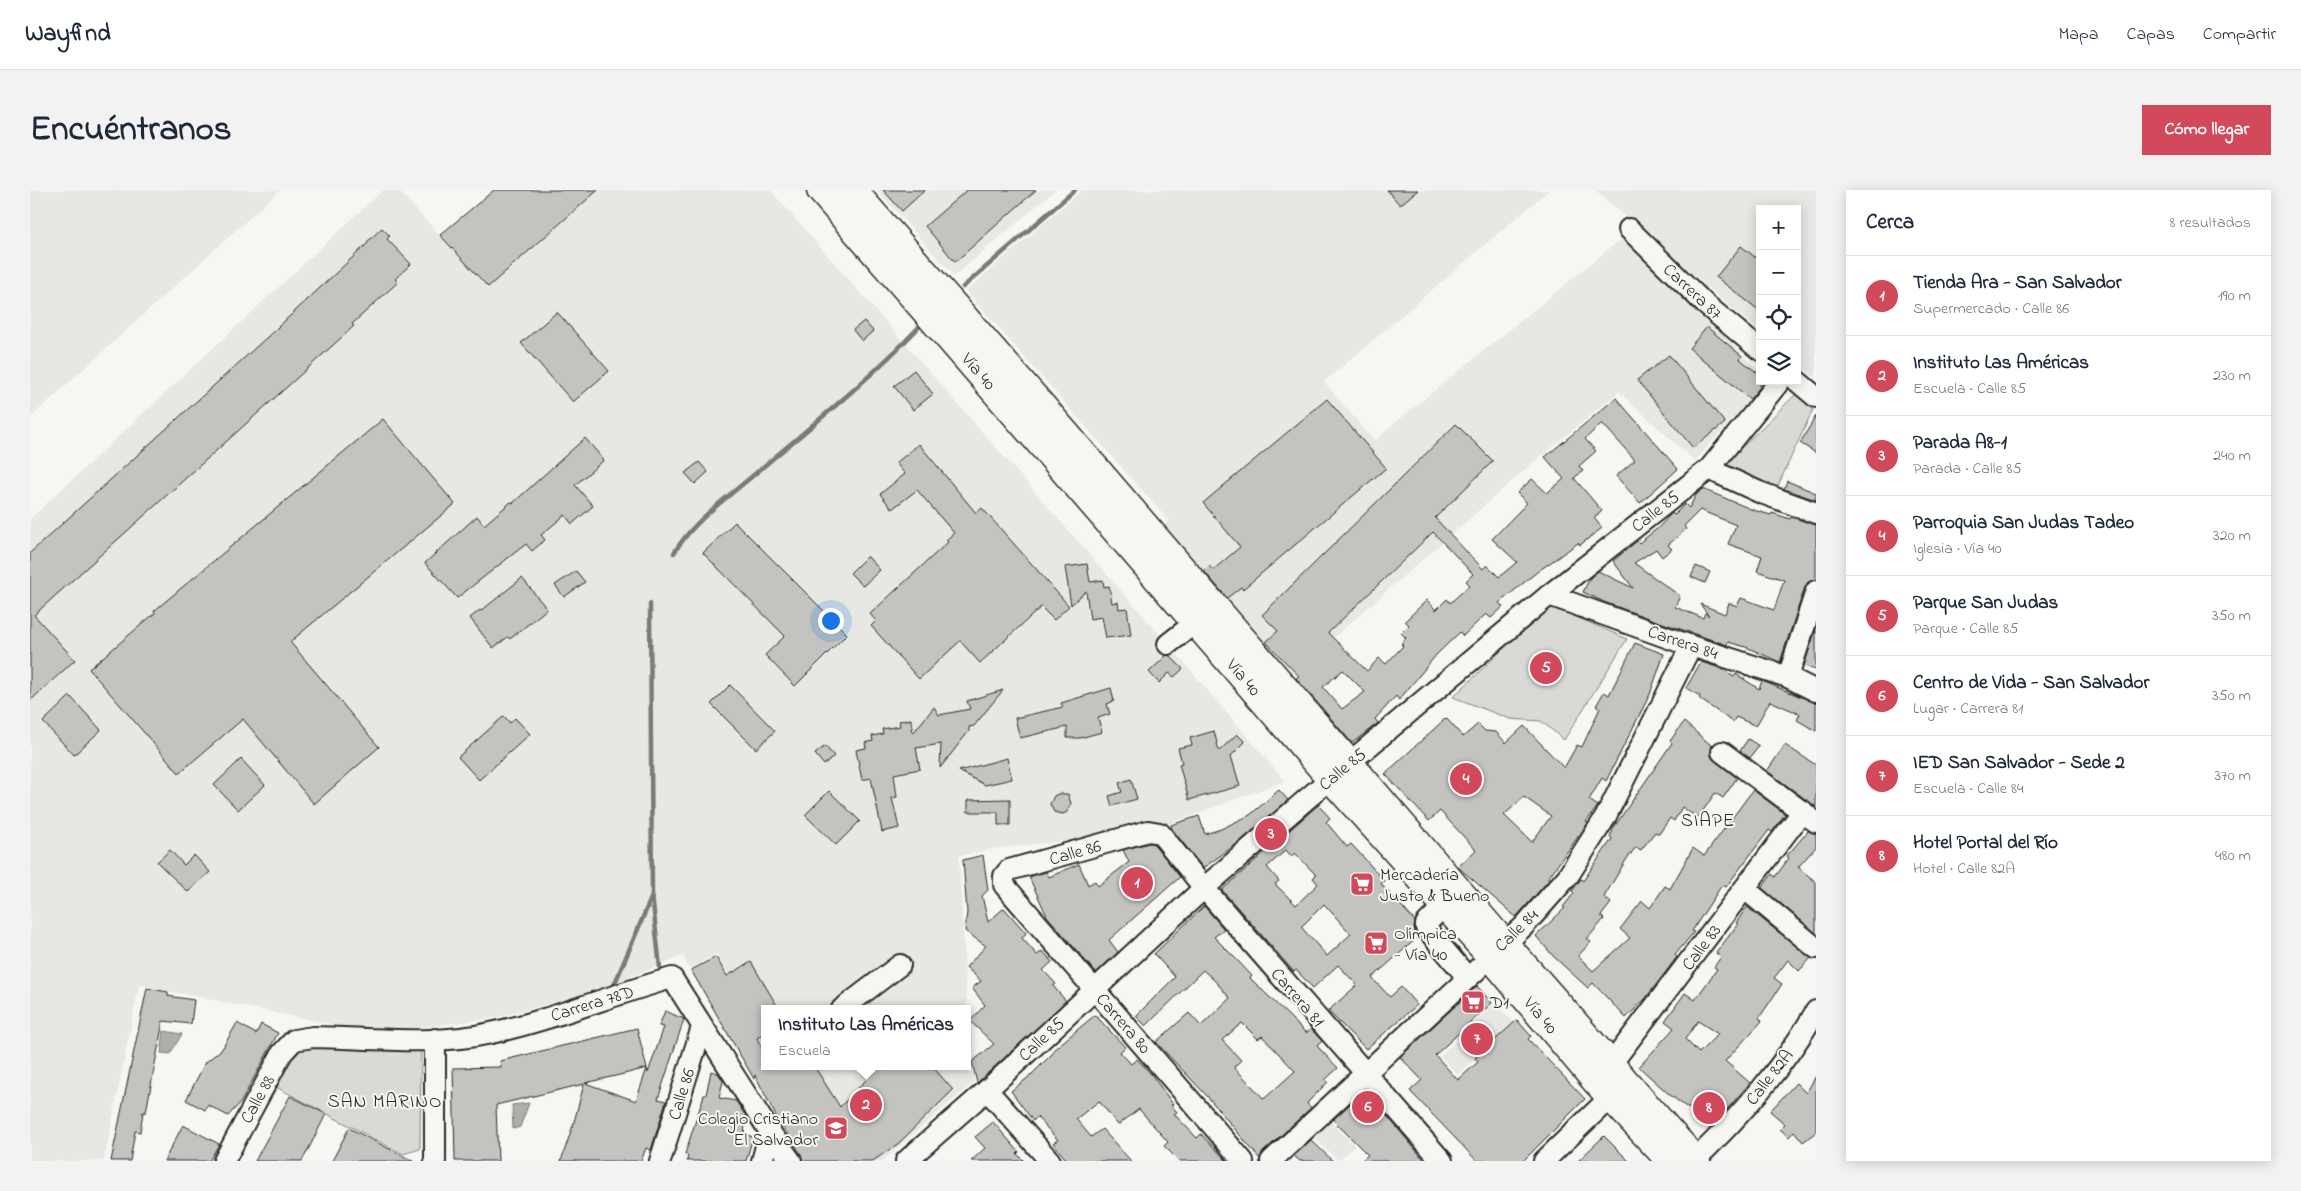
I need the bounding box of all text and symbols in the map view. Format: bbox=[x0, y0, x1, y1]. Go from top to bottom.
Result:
text: Wayfind bbox=[25, 17, 111, 52]
text: Mapa bbox=[2058, 22, 2099, 48]
text: Capas bbox=[2127, 22, 2175, 48]
text: Compartir bbox=[2203, 22, 2276, 48]
text: Encuéntranos bbox=[30, 105, 232, 156]
button: Cómo llegar bbox=[2142, 105, 2271, 155]
map controls bbox=[1756, 205, 1801, 385]
button: + bbox=[1756, 205, 1801, 250]
text: Cerca bbox=[1866, 208, 1914, 238]
text: 8 resultados bbox=[2169, 211, 2251, 235]
button: − bbox=[1756, 250, 1801, 295]
street label: Carrera 87 bbox=[1656, 258, 1728, 327]
text: Tienda Ara - San Salvador bbox=[1913, 270, 2122, 297]
text: 1 bbox=[1879, 284, 1885, 308]
text: 190 m bbox=[2218, 284, 2251, 308]
button: locate bbox=[1756, 295, 1801, 340]
text: Supermercado · Calle 86 bbox=[1913, 297, 2069, 321]
button: layers bbox=[1756, 340, 1801, 385]
street label: Vía 40 bbox=[953, 347, 1001, 397]
text: Instituto Las Américas bbox=[1913, 350, 2089, 377]
text: 2 bbox=[1878, 364, 1886, 388]
text: 230 m bbox=[2213, 364, 2251, 388]
text: Escuela · Calle 85 bbox=[1913, 377, 2026, 401]
text: Parada A8-1 bbox=[1913, 430, 2007, 457]
text: 3 bbox=[1879, 444, 1885, 468]
text: 240 m bbox=[2213, 444, 2251, 468]
text: Parada · Calle 85 bbox=[1913, 457, 2022, 481]
street label: Calle 85 bbox=[1626, 485, 1686, 540]
text: Parroquia San Judas Tadeo bbox=[1913, 510, 2134, 537]
text: 4 bbox=[1879, 524, 1885, 548]
text: 320 m bbox=[2213, 524, 2251, 548]
text: Iglesia · Vía 40 bbox=[1913, 537, 2002, 561]
text: Parque San Judas bbox=[1913, 590, 2058, 617]
text: 5 bbox=[1877, 604, 1887, 628]
text: 350 m bbox=[2212, 604, 2251, 628]
your location bbox=[818, 608, 844, 634]
text: Parque · Calle 85 bbox=[1913, 617, 2018, 641]
street label: Carrera 84 bbox=[1644, 620, 1722, 668]
pin: 5 bbox=[1530, 649, 1562, 687]
street label: Vía 40 bbox=[1218, 653, 1266, 703]
text: Centro de Vida - San Salvador bbox=[1913, 670, 2149, 697]
text: 6 bbox=[1878, 684, 1886, 708]
text: 350 m bbox=[2212, 684, 2251, 708]
text: Lugar · Carrera 81 bbox=[1913, 697, 2023, 721]
street label: Calle 85 bbox=[1314, 743, 1373, 798]
text: IED San Salvador - Sede 2 bbox=[1913, 750, 2125, 777]
pin: 4 bbox=[1450, 760, 1482, 798]
text: 7 bbox=[1879, 764, 1885, 788]
text: 370 m bbox=[2214, 764, 2251, 788]
text: Escuela · Calle 84 bbox=[1913, 777, 2024, 801]
district label: SIAPE bbox=[1681, 808, 1735, 835]
pin: 3 bbox=[1255, 815, 1287, 853]
text: Hotel Portal del Río bbox=[1913, 830, 2058, 857]
street label: Calle 86 bbox=[1047, 834, 1105, 874]
text: 8 bbox=[1879, 844, 1885, 868]
text: 480 m bbox=[2215, 844, 2251, 868]
text: Hotel · Calle 82A bbox=[1913, 857, 2015, 881]
place label: Mercadería Justo & Bueno bbox=[1380, 863, 1489, 910]
pin: 1 bbox=[1121, 864, 1153, 902]
supermarket icon: Mercadería Justo & Bueno bbox=[1349, 871, 1375, 897]
street label: Calle 84 bbox=[1490, 903, 1546, 959]
street label: Calle 83 bbox=[1676, 919, 1729, 977]
place label: Olímpica - Vía 40 bbox=[1394, 922, 1457, 969]
supermarket icon: Olímpica - Vía 40 bbox=[1363, 930, 1389, 956]
street label: Carrera 81 bbox=[1263, 963, 1330, 1034]
street label: Carrera 78D bbox=[548, 980, 638, 1030]
street label: Carrera 80 bbox=[1089, 988, 1156, 1061]
supermarket icon: D1 bbox=[1460, 989, 1486, 1015]
place label: D1 bbox=[1489, 991, 1509, 1017]
street label: Vía 40 bbox=[1515, 991, 1563, 1041]
popup bbox=[761, 1005, 971, 1070]
text: Instituto Las Américas bbox=[778, 1012, 954, 1039]
street label: Calle 85 bbox=[1013, 1012, 1071, 1069]
pin: 7 bbox=[1461, 1020, 1493, 1058]
text: Escuela bbox=[778, 1039, 831, 1063]
street label: Calle 82A bbox=[1740, 1045, 1801, 1112]
street label: Calle 86 bbox=[663, 1065, 703, 1124]
street label: Calle 88 bbox=[235, 1071, 283, 1129]
pin: 2 bbox=[850, 1086, 882, 1124]
pin: 6 bbox=[1352, 1088, 1384, 1126]
district label: SAN MARINO bbox=[328, 1089, 443, 1116]
pin: 8 bbox=[1693, 1089, 1725, 1127]
place label: Colegio Cristiano El Salvador bbox=[698, 1107, 818, 1154]
school or university icon: Colegio Cristiano El Salvador bbox=[823, 1115, 849, 1141]

